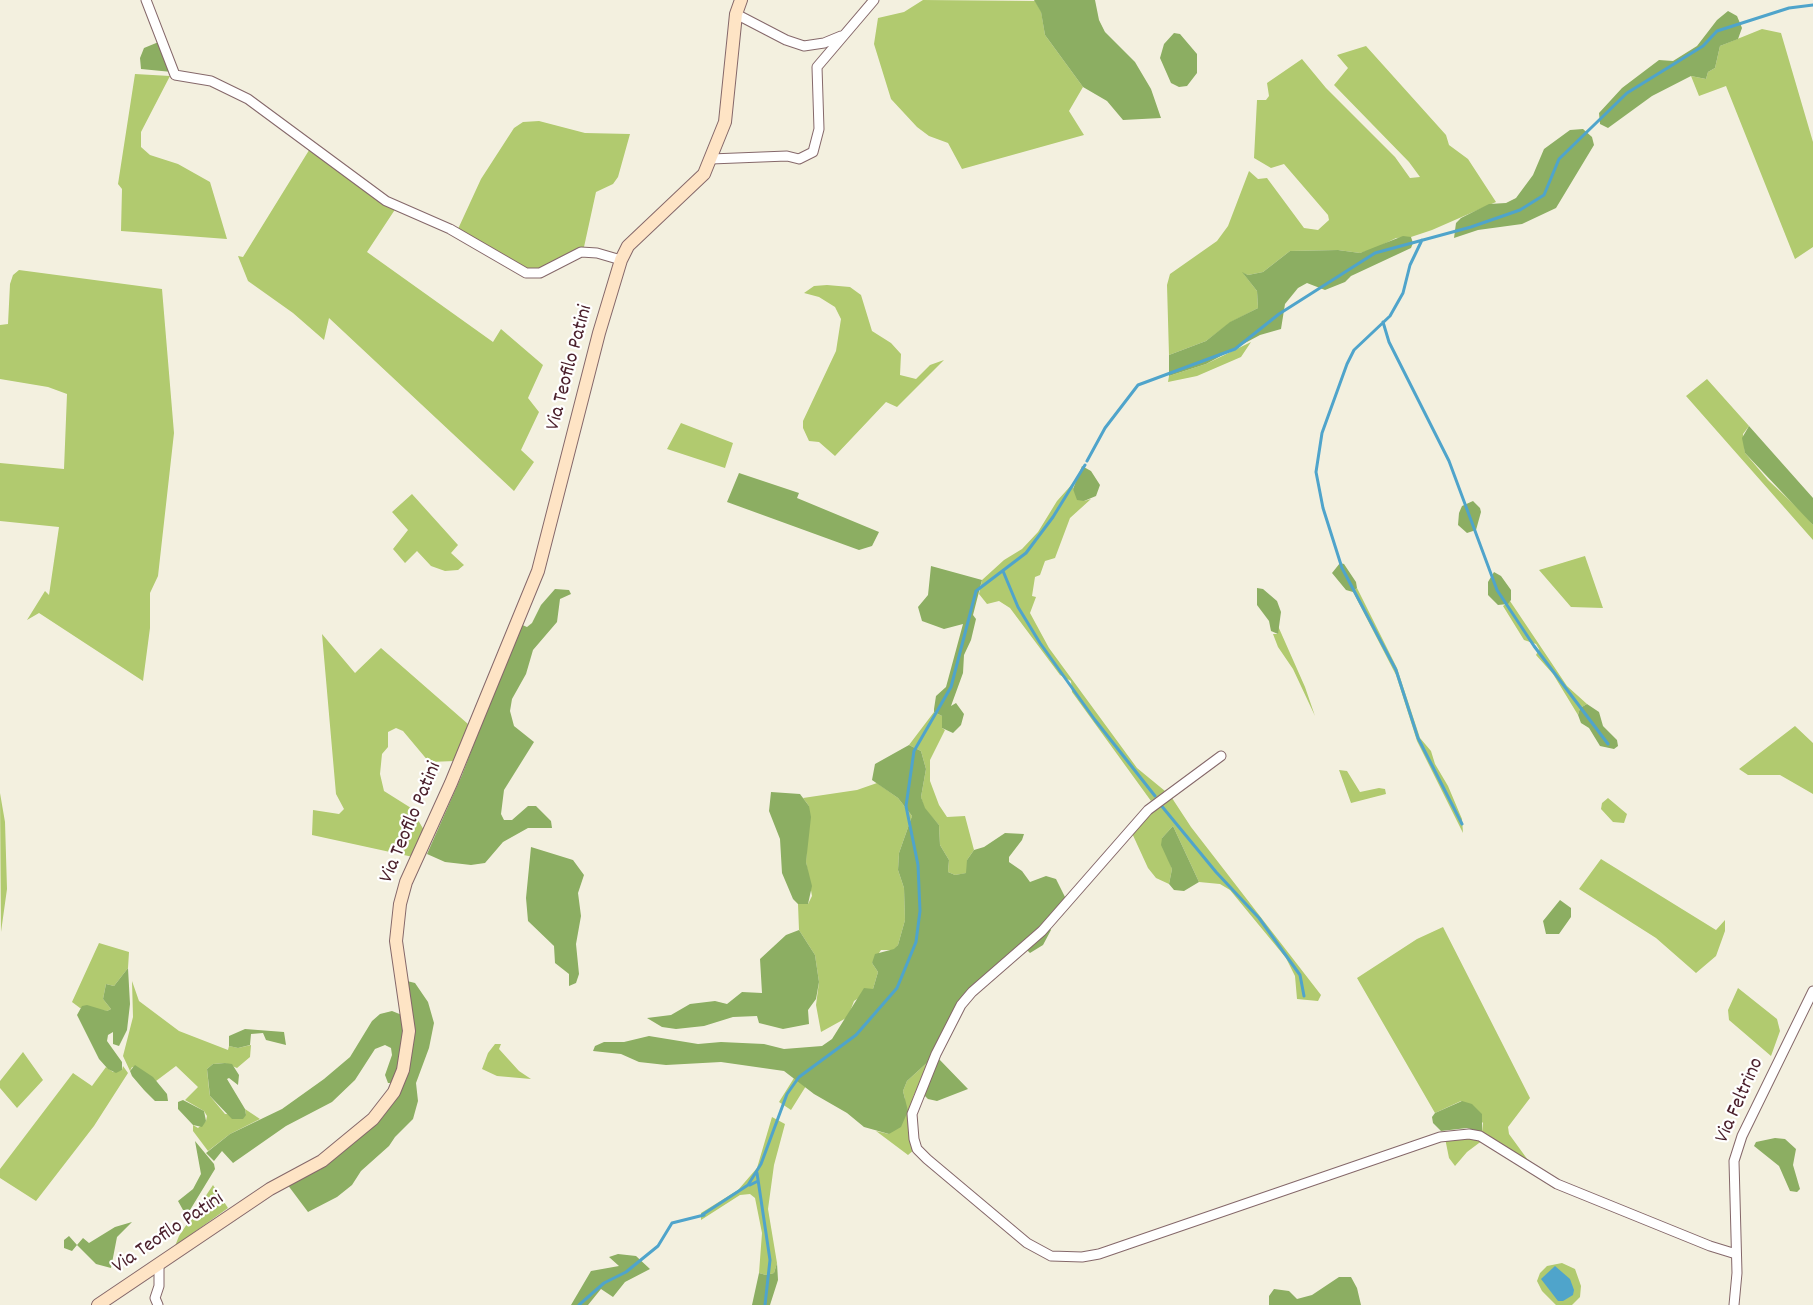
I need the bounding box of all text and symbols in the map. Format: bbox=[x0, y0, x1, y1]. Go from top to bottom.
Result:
street label: Via Teofilo Patini bbox=[542, 302, 600, 434]
street label: Via Teofilo Patini bbox=[375, 759, 449, 887]
street label: Via Feltrino bbox=[1711, 1054, 1771, 1148]
street label: Via Teofilo Patini bbox=[108, 1187, 230, 1281]

